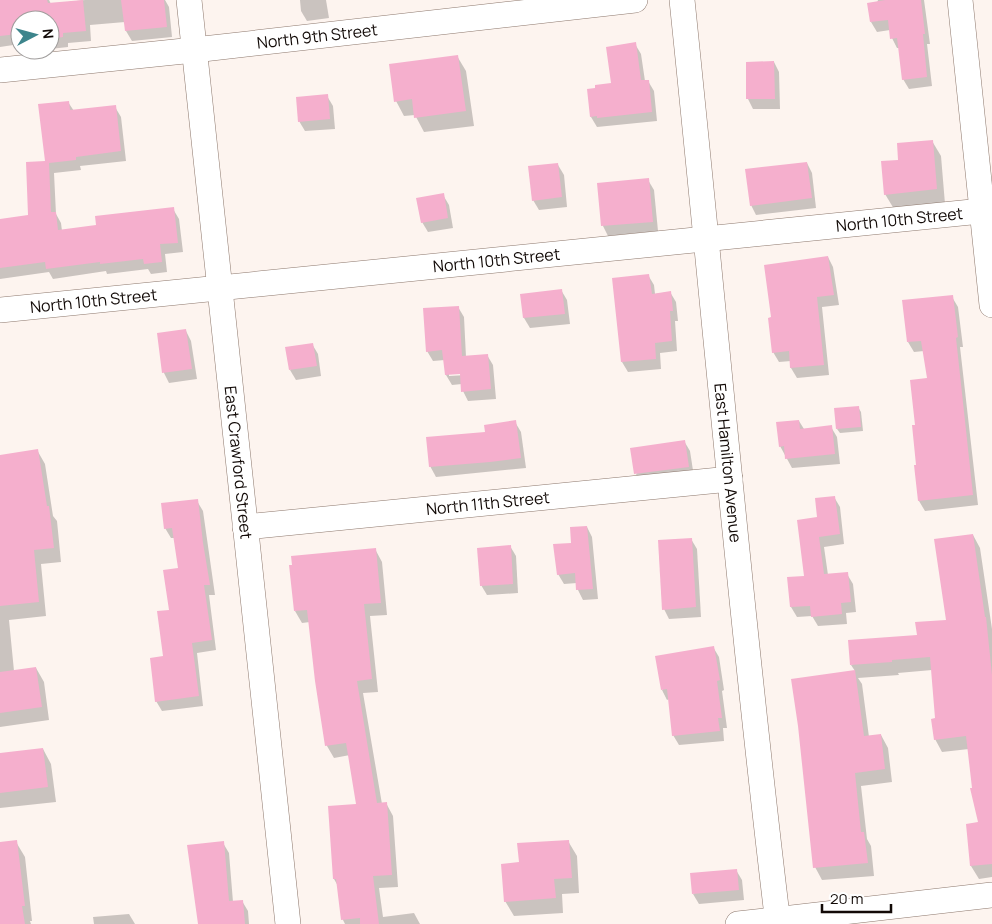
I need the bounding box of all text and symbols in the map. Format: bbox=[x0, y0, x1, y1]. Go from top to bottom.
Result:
north arrow bbox=[10, 10, 60, 60]
street label: North 9th Street bbox=[256, 18, 379, 54]
text: N bbox=[38, 28, 58, 40]
street label: North 10th Street bbox=[835, 202, 964, 237]
street label: North 10th Street bbox=[432, 243, 561, 277]
street label: North 10th Street bbox=[29, 283, 158, 318]
street label: East Hamilton Avenue bbox=[709, 382, 747, 543]
street label: East Crawford Street bbox=[219, 385, 258, 540]
street label: North 11th Street bbox=[425, 486, 551, 520]
scale bar bbox=[822, 882, 891, 914]
text: 20 m bbox=[830, 888, 863, 909]

